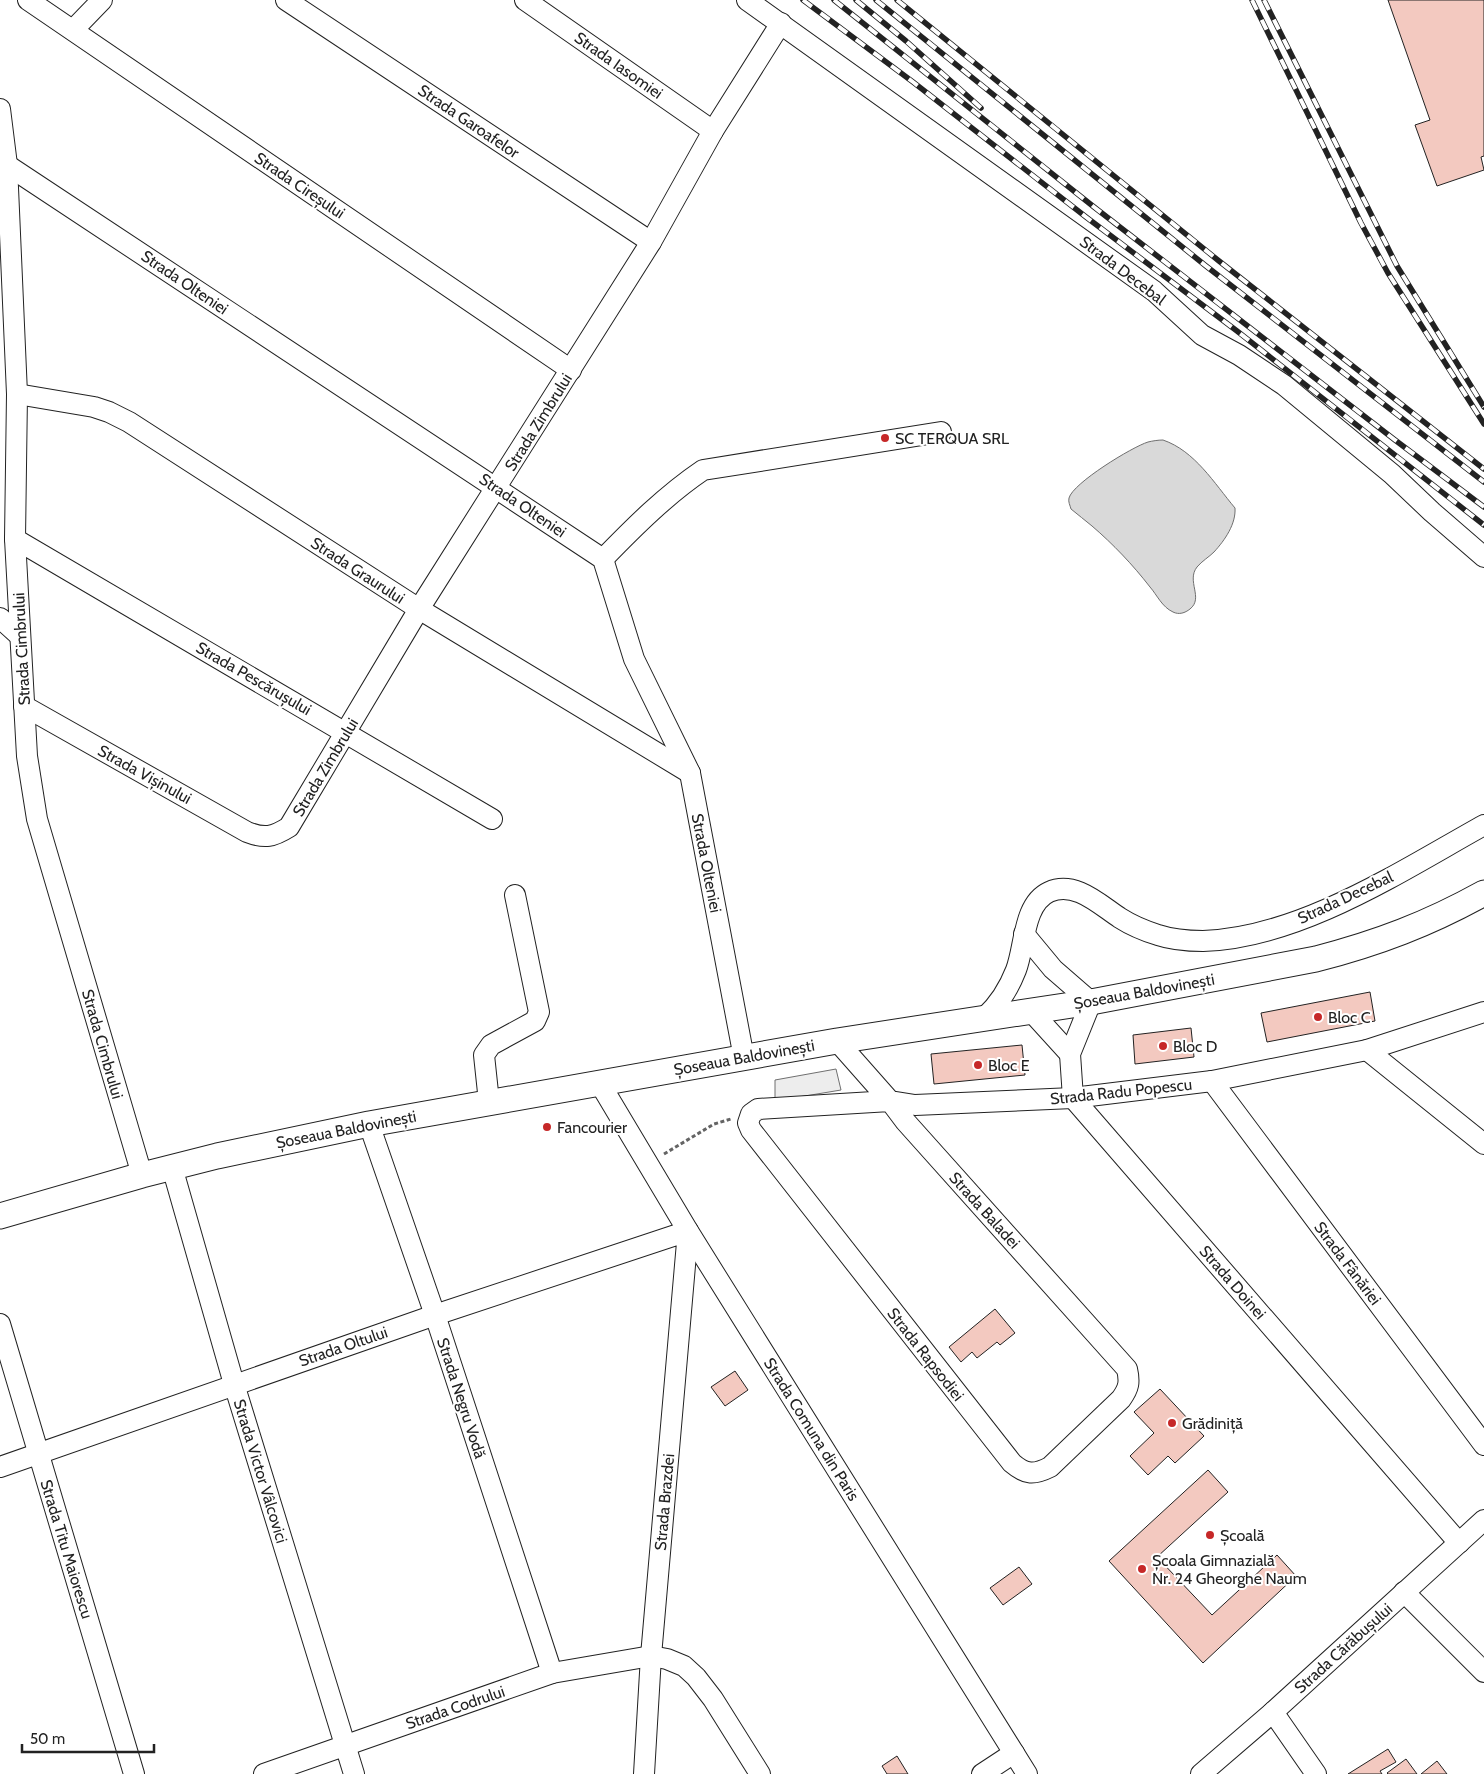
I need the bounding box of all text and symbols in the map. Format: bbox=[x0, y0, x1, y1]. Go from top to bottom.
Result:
street label: Strada Iasomiei bbox=[571, 28, 666, 103]
street label: Strada Garoafelor bbox=[415, 81, 524, 163]
street label: Strada Cireșului bbox=[250, 148, 348, 223]
street label: Strada Decebal bbox=[1076, 232, 1170, 309]
street label: Strada Olteniei bbox=[138, 246, 232, 318]
street label: Strada Zimbrului bbox=[501, 370, 576, 474]
place label: SC TERQUA SRL bbox=[895, 429, 1009, 448]
marker: SC TERQUA SRL bbox=[879, 432, 891, 444]
street label: Strada Olteniei bbox=[476, 469, 570, 541]
street label: Strada Graurului bbox=[307, 533, 408, 608]
street label: Strada Cimbrului bbox=[9, 592, 34, 706]
street label: Strada Pescărușului bbox=[192, 638, 315, 720]
street label: Strada Zimbrului bbox=[289, 715, 362, 820]
street label: Strada Vișinului bbox=[94, 741, 195, 809]
street label: Strada Olteniei bbox=[688, 812, 725, 914]
street label: Strada Decebal bbox=[1295, 867, 1396, 928]
street label: Șoseaua Baldovinești bbox=[1072, 970, 1216, 1014]
street label: Strada Cimbrului bbox=[78, 987, 127, 1101]
place label: Bloc C bbox=[1328, 1008, 1371, 1027]
marker: Bloc C bbox=[1312, 1011, 1324, 1023]
street label: Șoseaua Baldovinești bbox=[672, 1036, 816, 1080]
place label: Bloc D bbox=[1173, 1037, 1217, 1056]
marker: Bloc D bbox=[1157, 1040, 1169, 1052]
place label: Bloc E bbox=[988, 1056, 1030, 1075]
marker: Bloc E bbox=[972, 1059, 984, 1071]
street label: Strada Radu Popescu bbox=[1049, 1075, 1193, 1108]
street label: Șoseaua Baldovinești bbox=[274, 1107, 418, 1153]
place label: Fancourier bbox=[557, 1118, 628, 1137]
marker: Fancourier bbox=[541, 1121, 553, 1133]
street label: Strada Baladei bbox=[945, 1168, 1024, 1253]
street label: Strada Fânăriei bbox=[1310, 1218, 1385, 1309]
street label: Strada Doinei bbox=[1195, 1242, 1270, 1323]
street label: Strada Rapsodiei bbox=[883, 1304, 968, 1405]
street label: Strada Oltului bbox=[296, 1322, 390, 1371]
street label: Strada Negru Vodă bbox=[433, 1335, 490, 1461]
street label: Strada Comuna din Paris bbox=[760, 1354, 864, 1505]
street label: Strada Victor Vâlcovici bbox=[230, 1397, 291, 1545]
place label: Grădiniță bbox=[1182, 1414, 1243, 1434]
marker: Grădiniță bbox=[1166, 1417, 1178, 1429]
street label: Strada Brazdei bbox=[651, 1453, 678, 1551]
street label: Strada Titu Maiorescu bbox=[36, 1477, 97, 1621]
place label: Școală bbox=[1220, 1526, 1265, 1546]
marker: Școală bbox=[1204, 1529, 1216, 1541]
place label: Școala Gimnazială Nr. 24 Gheorghe Naum bbox=[1152, 1551, 1307, 1588]
marker: Școala Gimnazială Nr. 24 Gheorghe Naum bbox=[1136, 1563, 1148, 1575]
street label: Strada Cărăbușului bbox=[1290, 1599, 1397, 1698]
street label: Strada Codrului bbox=[403, 1682, 507, 1733]
scale bar bbox=[22, 1722, 155, 1754]
text: 50 m bbox=[30, 1730, 65, 1748]

